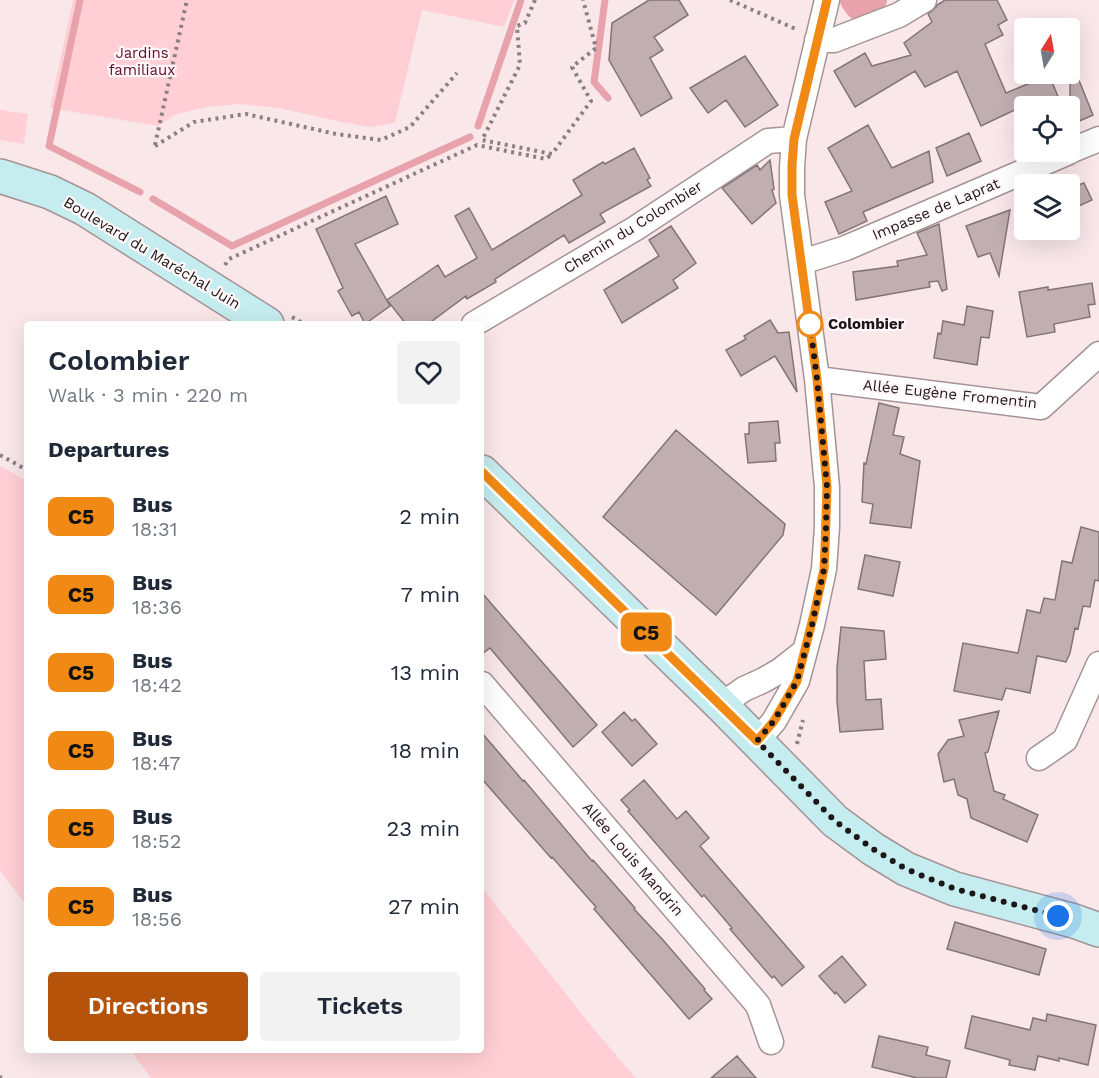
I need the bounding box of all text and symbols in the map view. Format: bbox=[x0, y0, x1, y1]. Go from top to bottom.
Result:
north arrow bbox=[1014, 18, 1080, 84]
map controls bbox=[1014, 18, 1080, 240]
park label: Jardins familiaux bbox=[109, 44, 175, 79]
button: locate bbox=[1014, 96, 1080, 162]
street label: Impasse de Laprat bbox=[870, 174, 1003, 244]
button: layers bbox=[1014, 174, 1080, 240]
street label: Chemin du Colombier bbox=[560, 177, 706, 277]
street label: Boulevard du Maréchal Juin bbox=[60, 193, 244, 313]
marker: Colombier bbox=[797, 311, 823, 337]
place label: Colombier bbox=[828, 315, 905, 333]
button: heart bbox=[397, 341, 460, 404]
text: Colombier bbox=[48, 344, 190, 377]
street label: Allée Eugène Fromentin bbox=[862, 376, 1038, 412]
text: Walk · 3 min · 220 m bbox=[48, 383, 248, 407]
text: Departures bbox=[48, 437, 169, 462]
text: Bus bbox=[132, 492, 172, 517]
text: C5 bbox=[68, 504, 94, 529]
text: 2 min bbox=[399, 504, 460, 529]
text: 18:31 bbox=[132, 517, 178, 541]
text: Bus bbox=[132, 570, 172, 595]
text: C5 bbox=[68, 582, 94, 607]
text: 7 min bbox=[400, 582, 460, 607]
text: 18:36 bbox=[132, 595, 182, 619]
line badge: C5 bbox=[619, 612, 673, 652]
text: C5 bbox=[633, 620, 659, 645]
text: Bus bbox=[132, 648, 172, 673]
text: C5 bbox=[68, 660, 94, 685]
text: 13 min bbox=[391, 660, 460, 685]
text: 18:42 bbox=[132, 673, 182, 697]
text: Bus bbox=[132, 726, 172, 751]
text: C5 bbox=[68, 738, 94, 763]
text: 18 min bbox=[390, 738, 460, 763]
text: 18:47 bbox=[132, 751, 180, 775]
street label: Allée Louis Mandrin bbox=[579, 798, 687, 920]
text: Bus bbox=[132, 804, 172, 829]
text: C5 bbox=[68, 816, 94, 841]
text: 23 min bbox=[386, 816, 460, 841]
text: 18:52 bbox=[132, 829, 181, 853]
text: Bus bbox=[132, 882, 172, 907]
text: C5 bbox=[68, 894, 94, 919]
text: 27 min bbox=[388, 894, 460, 919]
your location bbox=[1043, 901, 1073, 931]
text: 18:56 bbox=[132, 907, 182, 931]
button: Directions bbox=[48, 972, 248, 1041]
button: Tickets bbox=[260, 972, 460, 1041]

